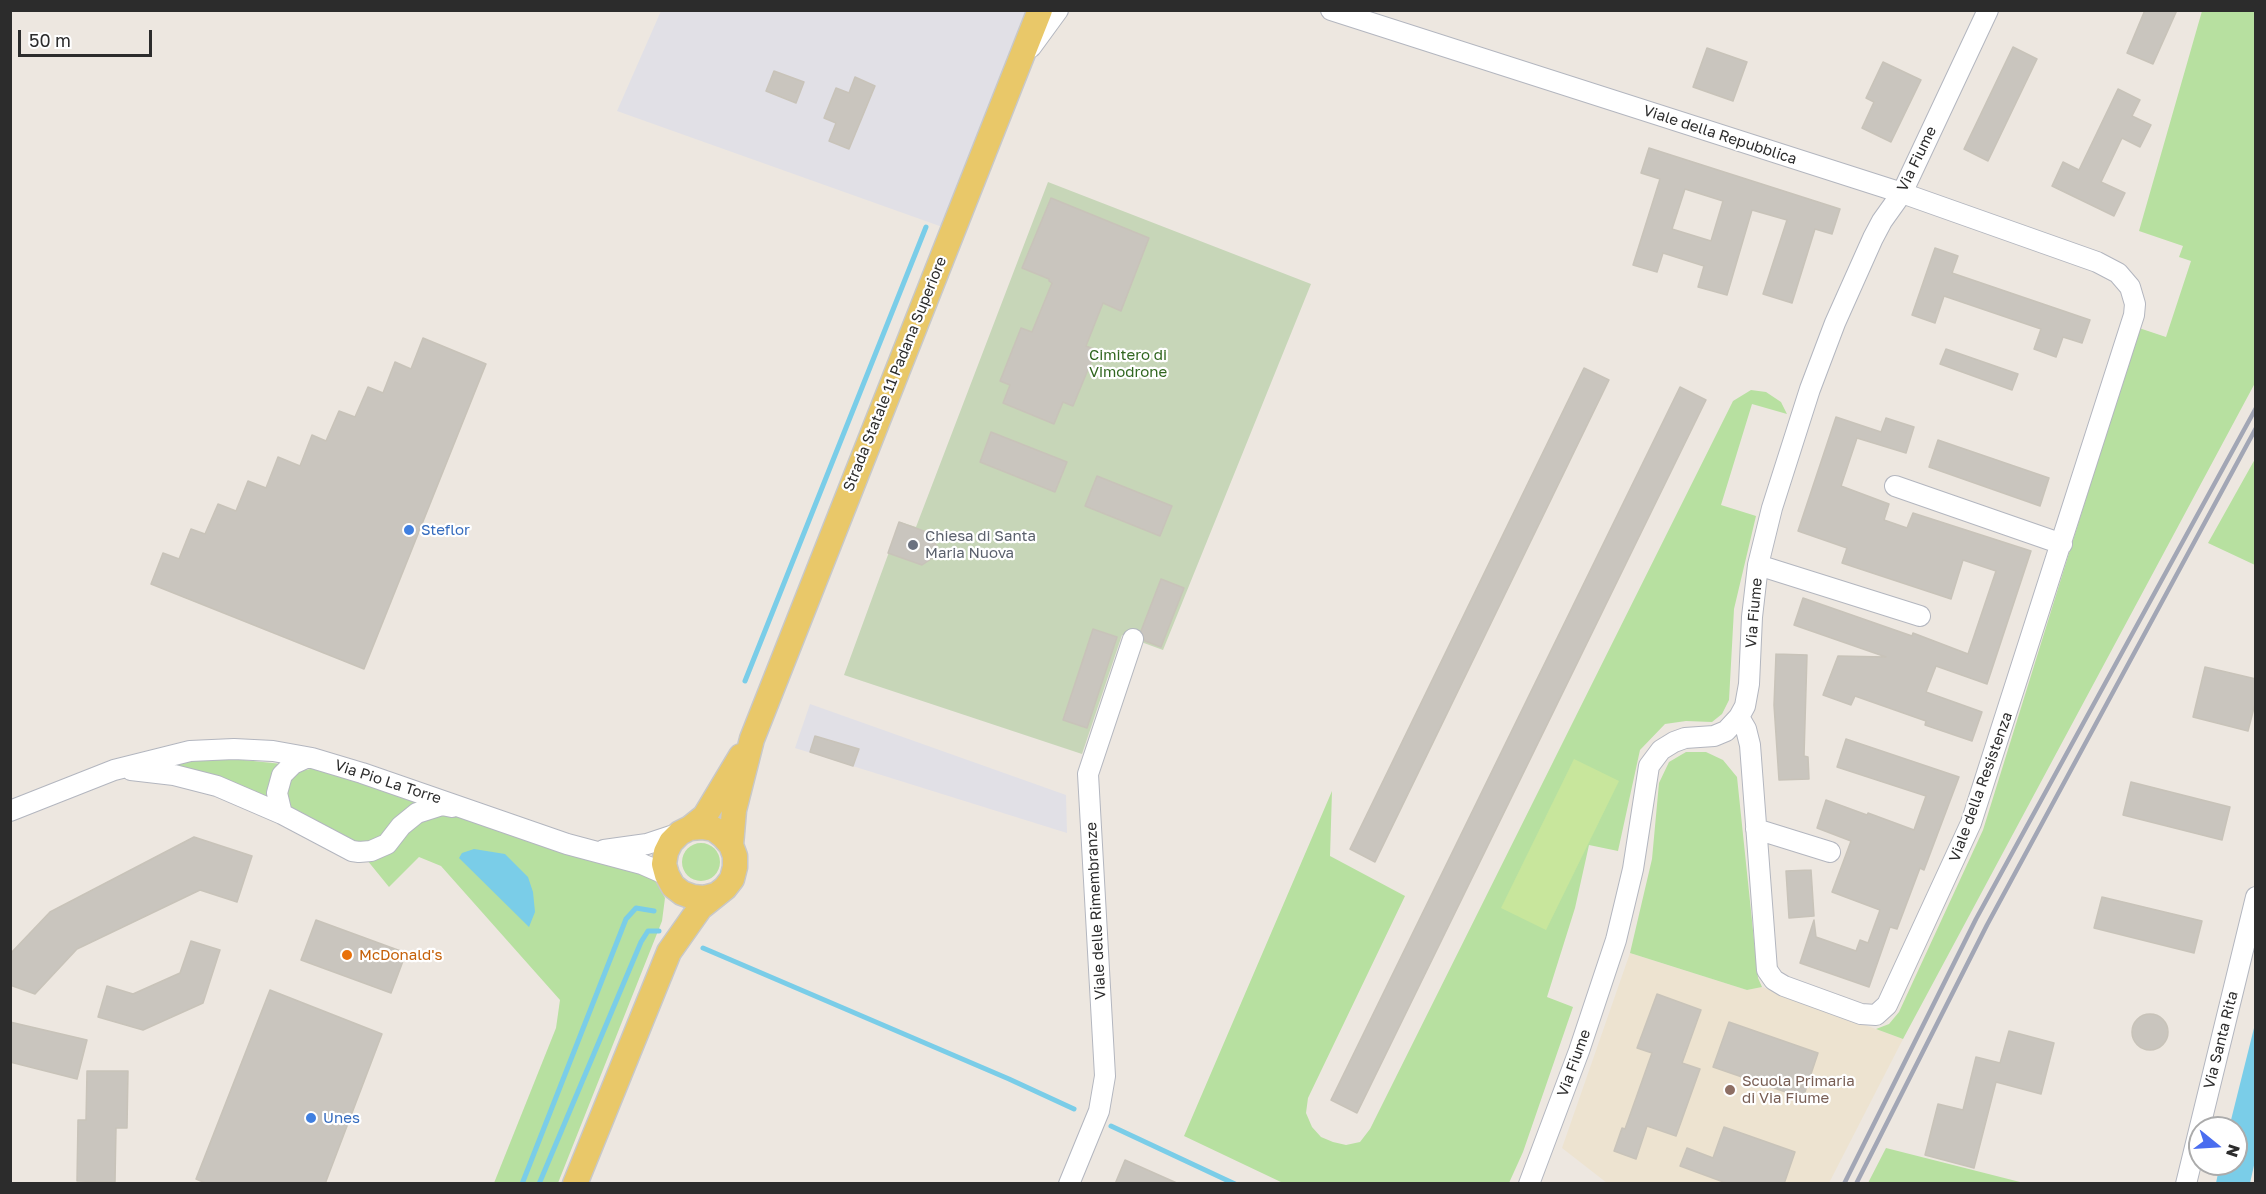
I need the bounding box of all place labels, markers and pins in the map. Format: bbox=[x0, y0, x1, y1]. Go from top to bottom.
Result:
place label: Steflor bbox=[421, 521, 470, 539]
marker: Steflor bbox=[402, 523, 416, 537]
place label: Chiesa di Santa Maria Nuova bbox=[925, 527, 1036, 562]
marker: Chiesa di Santa Maria Nuova bbox=[906, 538, 920, 552]
place label: McDonald's bbox=[359, 946, 442, 964]
marker: McDonald's bbox=[340, 948, 354, 962]
place label: Scuola Primaria di Via Fiume bbox=[1742, 1072, 1855, 1107]
marker: Scuola Primaria di Via Fiume bbox=[1723, 1083, 1737, 1097]
place label: Unes bbox=[323, 1109, 360, 1127]
marker: Unes bbox=[304, 1111, 318, 1125]

